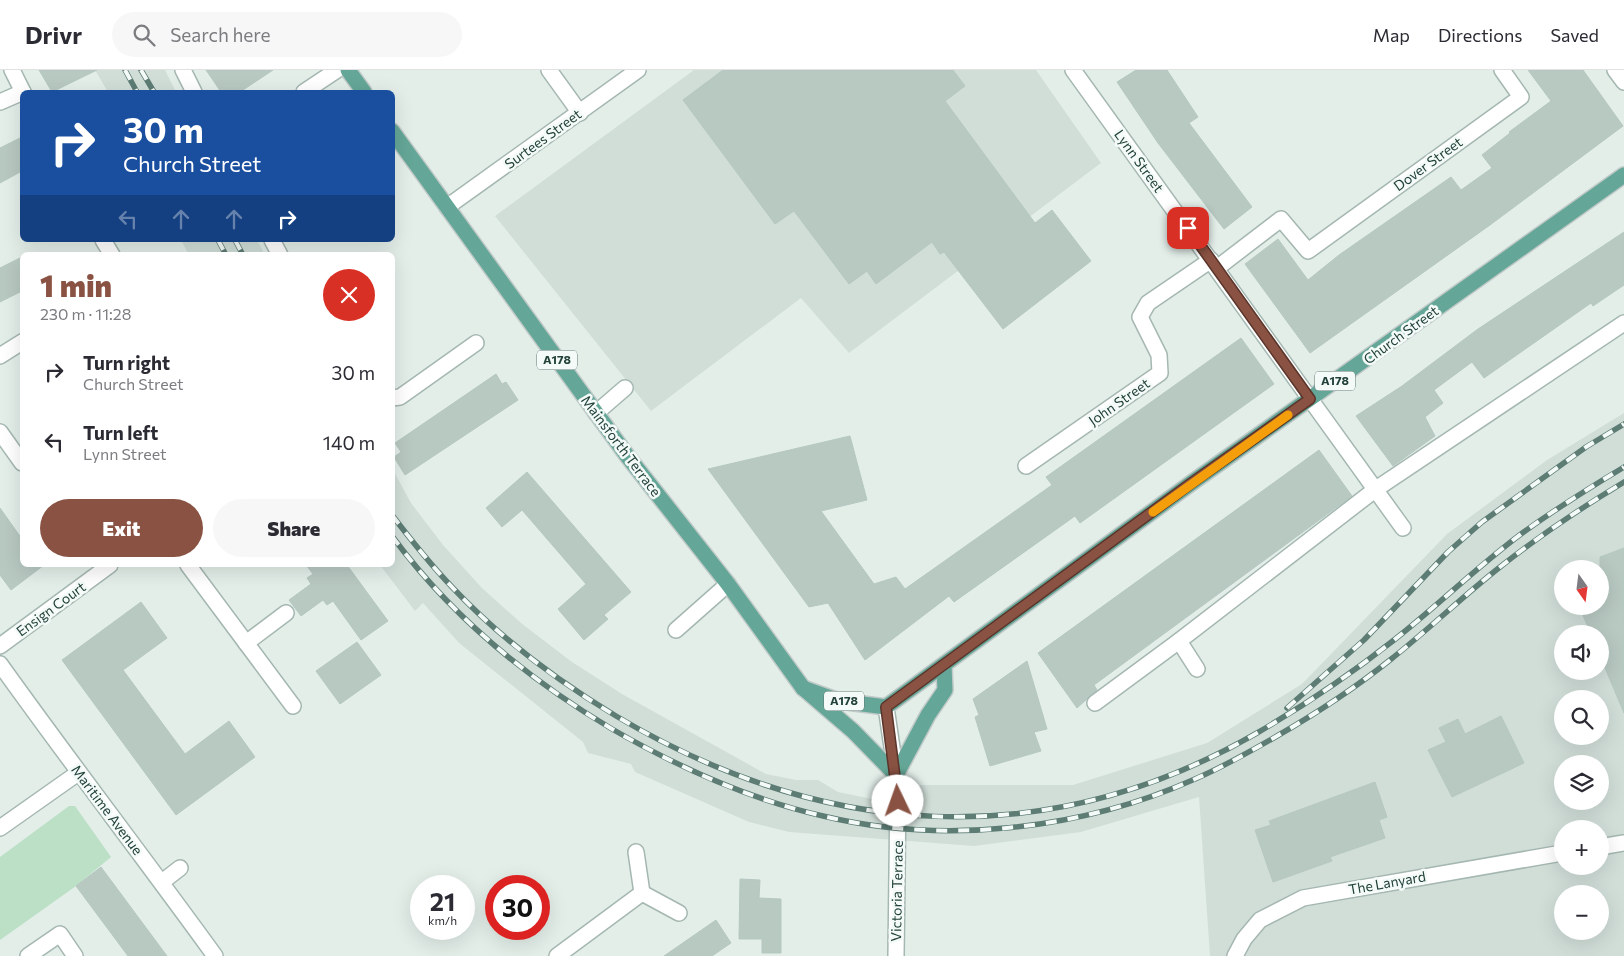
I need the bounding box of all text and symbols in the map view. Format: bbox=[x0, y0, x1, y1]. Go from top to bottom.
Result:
search box bbox=[112, 12, 462, 57]
text: Drivr bbox=[25, 20, 82, 49]
icon: search bbox=[130, 21, 158, 49]
text: Search here bbox=[170, 23, 271, 46]
text: Map bbox=[1373, 24, 1410, 46]
text: Directions bbox=[1438, 24, 1522, 46]
text: Saved bbox=[1550, 24, 1599, 46]
street label: Surtees Street bbox=[501, 105, 585, 172]
text: 30 m bbox=[123, 107, 204, 150]
icon: right bbox=[40, 110, 105, 175]
street label: Lynn Street bbox=[1111, 126, 1168, 196]
street label: Dover Street bbox=[1390, 133, 1466, 194]
text: Church Street bbox=[123, 150, 261, 177]
icon: left bbox=[114, 205, 142, 233]
icon: ahead bbox=[167, 205, 195, 233]
icon: ahead bbox=[220, 205, 248, 233]
icon: right bbox=[273, 205, 301, 233]
pin bbox=[1167, 207, 1209, 249]
icon: arrive bbox=[1174, 214, 1202, 242]
text: 1 min bbox=[40, 266, 112, 303]
button: close bbox=[323, 269, 375, 321]
street label: Church Street bbox=[1360, 302, 1441, 367]
text: 230 m · 11:28 bbox=[40, 304, 131, 323]
road number: A178 bbox=[537, 350, 577, 370]
text: Turn right bbox=[83, 351, 170, 374]
icon: right bbox=[40, 358, 68, 386]
text: 30 m bbox=[332, 361, 375, 384]
road number: A178 bbox=[1315, 372, 1355, 391]
text: Church Street bbox=[83, 374, 184, 393]
street label: John Street bbox=[1085, 374, 1153, 429]
street label: Mainsforth Terrace bbox=[578, 392, 665, 500]
text: Turn left bbox=[83, 421, 158, 444]
icon: left bbox=[40, 428, 68, 456]
text: 140 m bbox=[323, 431, 375, 454]
text: Lynn Street bbox=[83, 444, 167, 463]
button: Exit bbox=[40, 499, 203, 557]
button: Share bbox=[213, 499, 375, 557]
north arrow bbox=[1554, 560, 1609, 615]
map controls bbox=[1554, 560, 1609, 940]
street label: Ensign Court bbox=[13, 578, 89, 639]
button: sound bbox=[1554, 625, 1609, 680]
button: search bbox=[1554, 690, 1609, 745]
road number: A178 bbox=[824, 692, 864, 710]
button: layers bbox=[1554, 755, 1609, 810]
street label: Maritime Avenue bbox=[68, 761, 147, 858]
position arrow bbox=[871, 774, 923, 826]
button: + bbox=[1554, 820, 1609, 875]
street label: Victoria Terrace bbox=[887, 840, 906, 942]
street label: The Lanyard bbox=[1347, 867, 1427, 898]
speed limit sign: 30 bbox=[485, 875, 550, 940]
button: − bbox=[1554, 885, 1609, 940]
text: 21 bbox=[430, 886, 455, 916]
text: km/h bbox=[428, 913, 457, 927]

